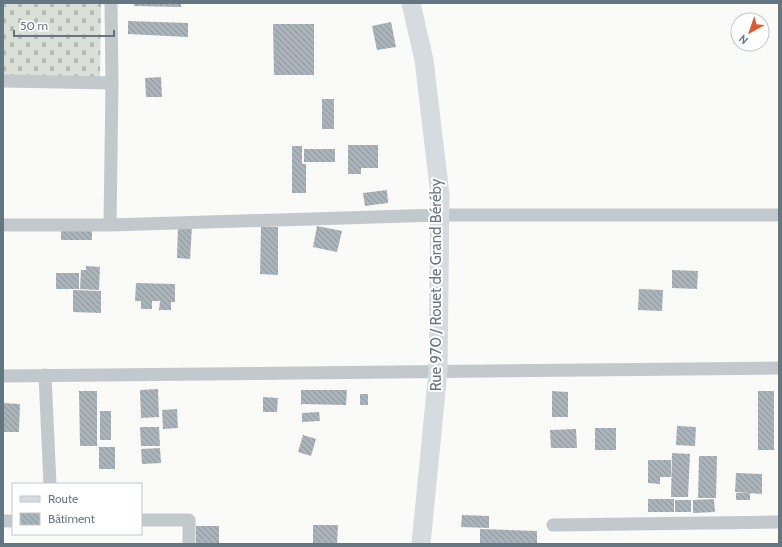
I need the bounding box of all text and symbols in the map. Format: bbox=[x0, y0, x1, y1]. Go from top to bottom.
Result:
scale bar bbox=[14, 12, 114, 38]
north arrow bbox=[730, 12, 770, 52]
text: 50 m bbox=[20, 18, 48, 33]
text: N bbox=[736, 32, 751, 48]
street label: Rue 970 / Rouet de Grand Béréby bbox=[427, 178, 445, 391]
legend bbox=[12, 483, 142, 535]
text: Route bbox=[48, 491, 78, 506]
text: Bâtiment bbox=[48, 511, 95, 526]

